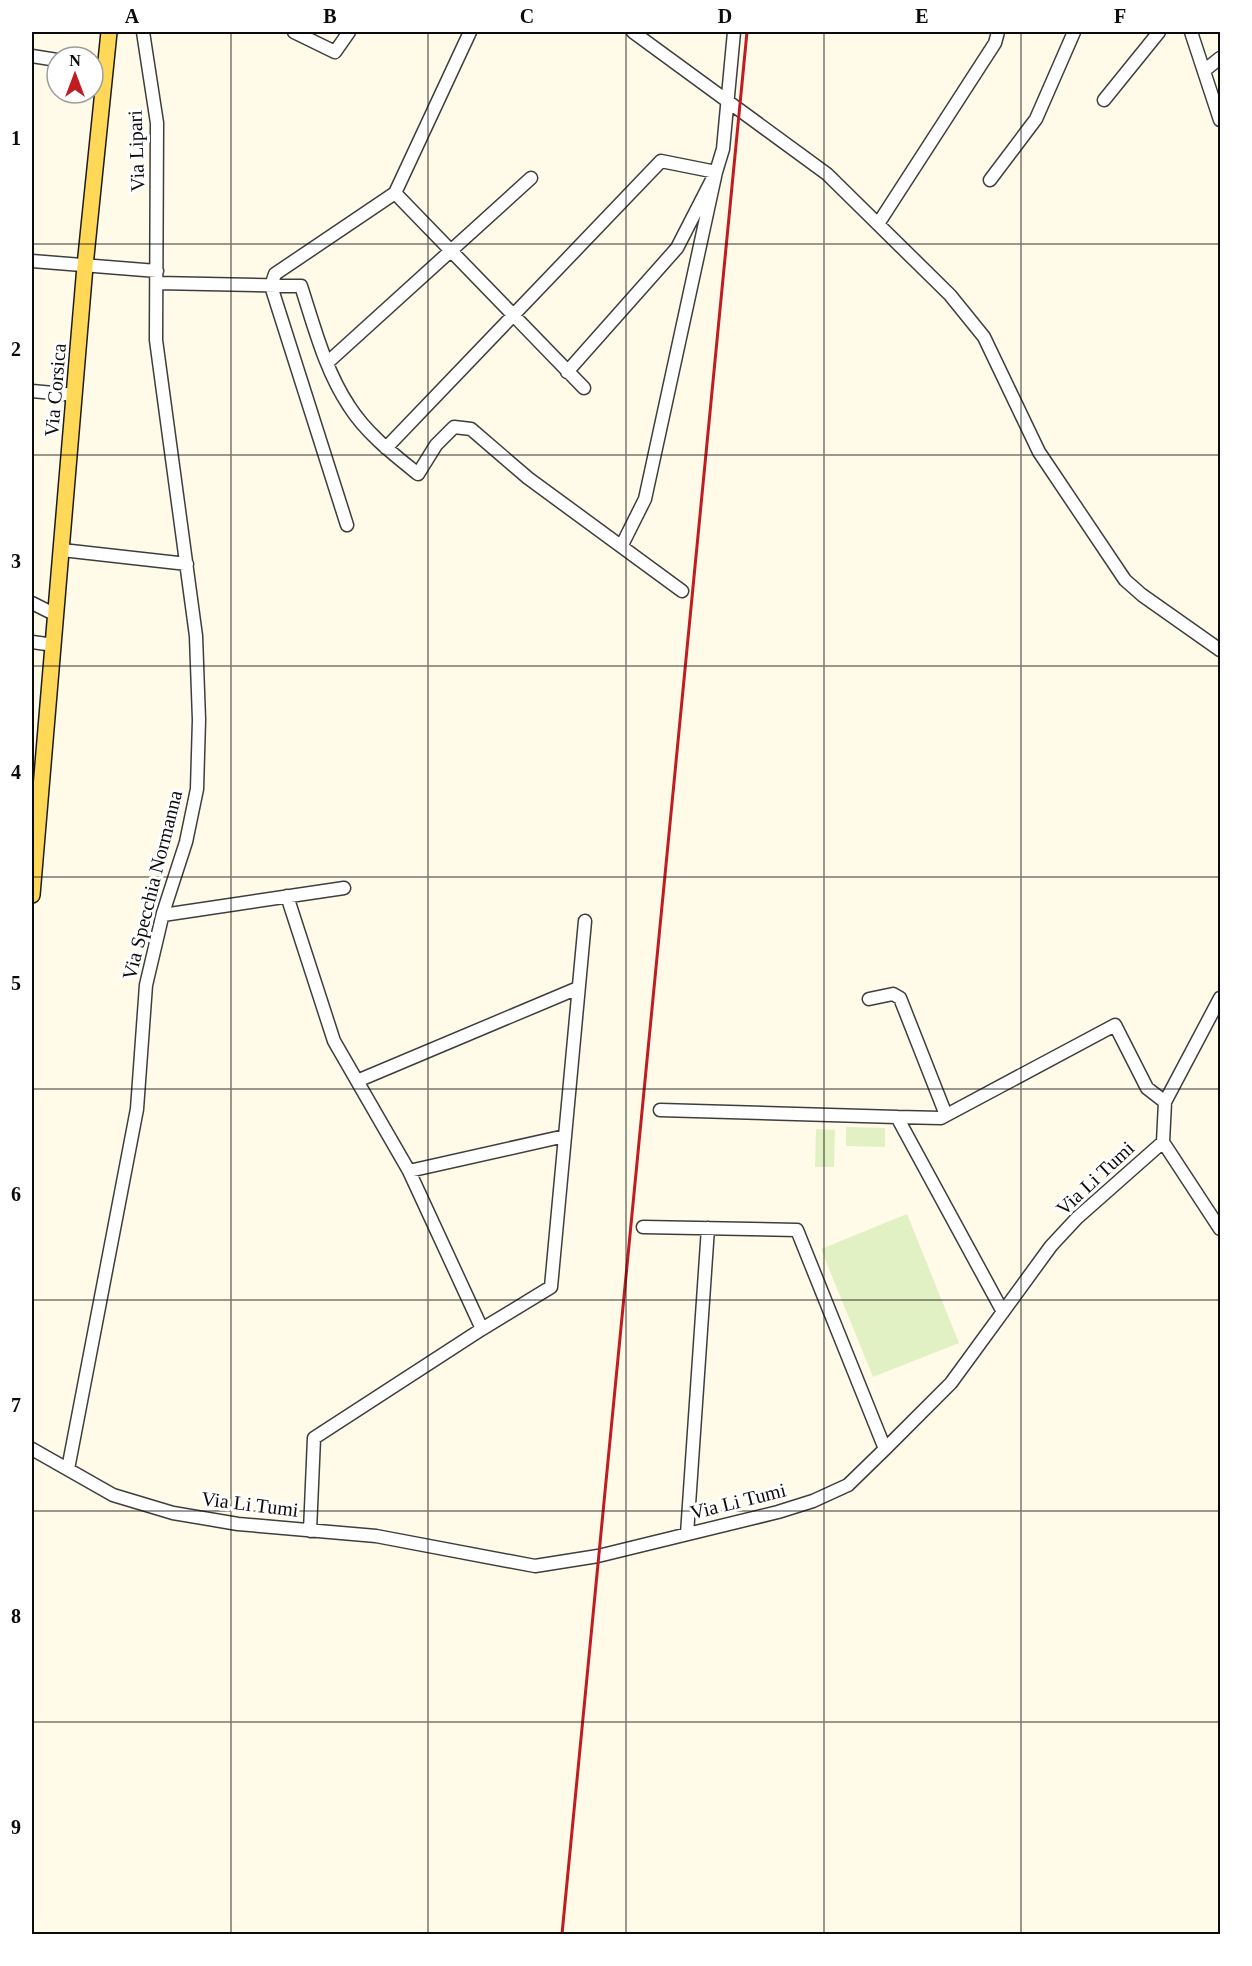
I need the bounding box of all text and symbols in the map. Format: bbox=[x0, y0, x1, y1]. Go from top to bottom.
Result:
text: A bbox=[125, 5, 140, 27]
text: B bbox=[323, 5, 337, 27]
text: C bbox=[520, 5, 534, 27]
text: D bbox=[718, 5, 732, 27]
text: E bbox=[915, 5, 929, 27]
text: F bbox=[1114, 5, 1126, 27]
north arrow bbox=[45, 45, 105, 105]
text: N bbox=[69, 52, 81, 69]
street label: Via Lipari bbox=[124, 109, 149, 192]
text: 1 bbox=[11, 127, 21, 149]
text: 2 bbox=[11, 338, 21, 360]
street label: Via Corsica bbox=[40, 342, 70, 438]
text: 3 bbox=[11, 550, 21, 572]
text: 4 bbox=[11, 761, 21, 783]
street label: Via Specchia Normanna bbox=[118, 788, 187, 982]
text: 5 bbox=[11, 972, 21, 994]
street label: Via Li Tumi bbox=[1052, 1136, 1139, 1219]
text: 6 bbox=[11, 1183, 21, 1205]
text: 7 bbox=[11, 1394, 21, 1416]
street label: Via Li Tumi bbox=[688, 1478, 788, 1523]
street label: Via Li Tumi bbox=[200, 1487, 300, 1521]
text: 8 bbox=[11, 1605, 21, 1627]
text: 9 bbox=[11, 1816, 21, 1838]

